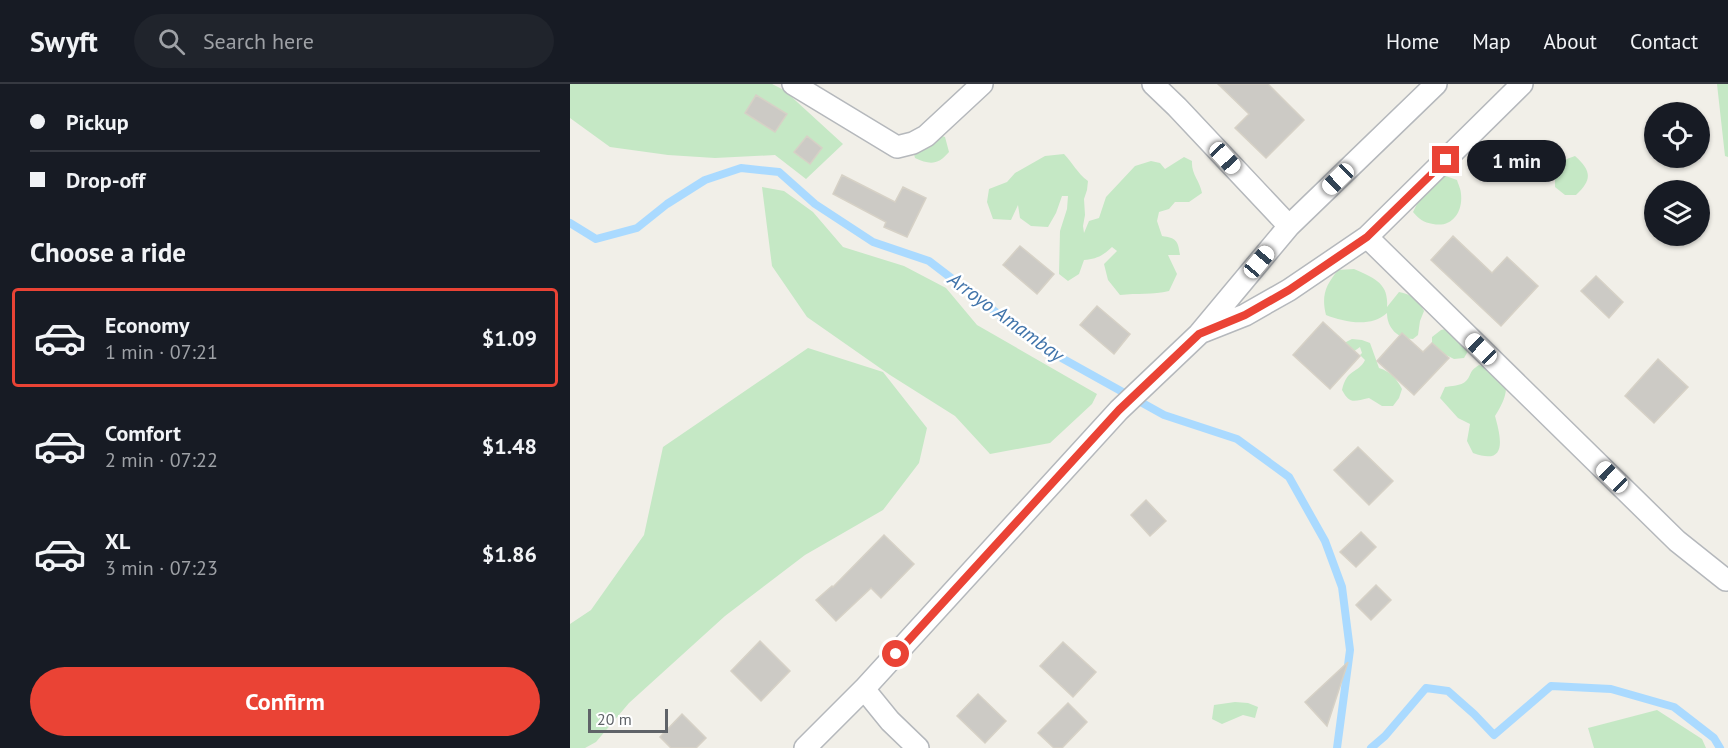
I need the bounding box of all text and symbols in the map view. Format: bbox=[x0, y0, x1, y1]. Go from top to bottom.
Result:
search box bbox=[134, 14, 554, 68]
text: Swyft bbox=[30, 23, 98, 60]
icon: search bbox=[155, 25, 188, 58]
text: Search here bbox=[203, 27, 314, 55]
text: Home bbox=[1386, 28, 1439, 55]
text: Map bbox=[1472, 28, 1511, 55]
text: About bbox=[1544, 28, 1597, 55]
text: Contact bbox=[1630, 28, 1698, 55]
map controls bbox=[1644, 102, 1710, 246]
button: locate bbox=[1644, 102, 1710, 168]
text: Pickup bbox=[66, 108, 129, 136]
car bbox=[1206, 139, 1244, 177]
callout: 1 min bbox=[1467, 139, 1566, 181]
route end bbox=[1432, 146, 1459, 173]
text: 1 min bbox=[1492, 148, 1541, 174]
car bbox=[1319, 160, 1357, 198]
text: Drop-off bbox=[66, 166, 145, 194]
button: layers bbox=[1644, 180, 1710, 246]
text: Choose a ride bbox=[30, 235, 186, 269]
car bbox=[1241, 242, 1277, 282]
water label: Arroyo Amambay bbox=[942, 266, 1070, 369]
icon: car bbox=[33, 311, 87, 365]
text: Economy bbox=[105, 311, 189, 339]
text: $1.09 bbox=[482, 324, 537, 352]
car bbox=[1462, 330, 1500, 368]
text: 1 min · 07:21 bbox=[105, 339, 218, 365]
icon: car bbox=[33, 419, 87, 473]
text: Comfort bbox=[105, 419, 181, 447]
text: $1.48 bbox=[482, 432, 537, 460]
text: 2 min · 07:22 bbox=[105, 447, 218, 473]
car bbox=[1593, 458, 1631, 496]
icon: car bbox=[33, 527, 87, 581]
text: XL bbox=[105, 527, 130, 555]
text: $1.86 bbox=[482, 540, 537, 568]
text: 3 min · 07:23 bbox=[105, 555, 218, 581]
route start bbox=[882, 640, 909, 667]
button: Confirm bbox=[30, 667, 540, 736]
scale bar bbox=[588, 706, 668, 734]
text: 20 m bbox=[597, 709, 632, 729]

